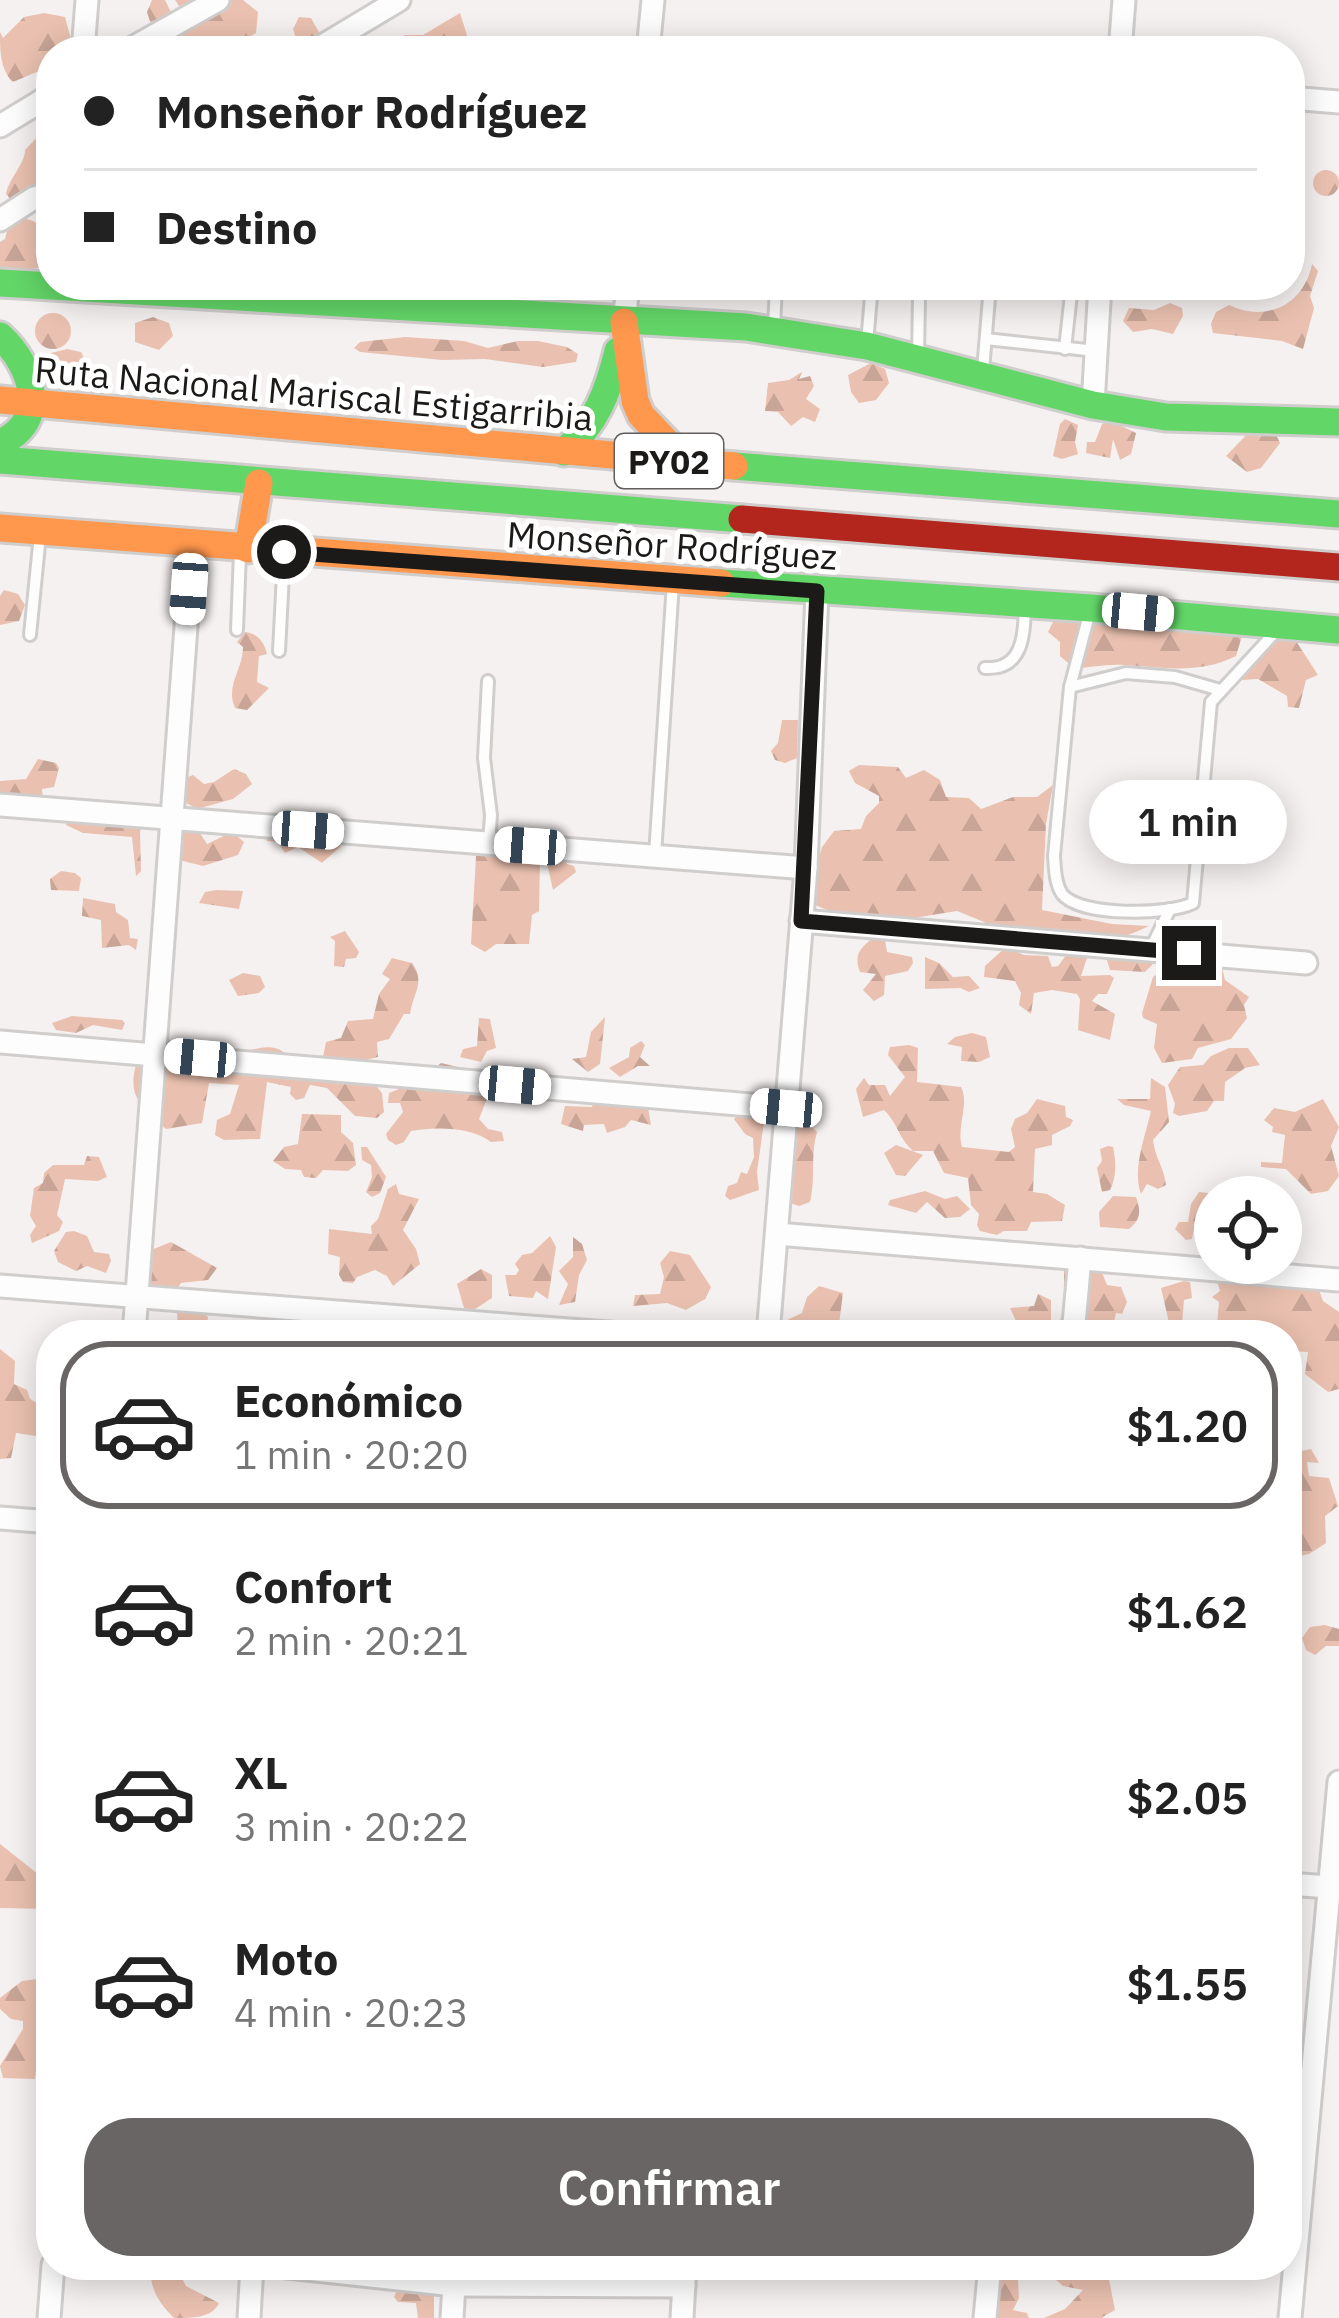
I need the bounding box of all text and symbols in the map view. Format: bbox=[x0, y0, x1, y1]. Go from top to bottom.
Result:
text: Monseñor Rodríguez bbox=[156, 82, 587, 140]
text: Destino bbox=[156, 198, 317, 256]
street label: Ruta Nacional Mariscal Estigarribia bbox=[33, 345, 595, 441]
road number: PY02 bbox=[615, 434, 723, 488]
street label: Monseñor Rodríguez bbox=[505, 510, 839, 580]
route start bbox=[257, 525, 311, 579]
car bbox=[169, 552, 209, 626]
car bbox=[1101, 591, 1175, 633]
callout: 1 min bbox=[1090, 779, 1288, 863]
text: 1 min bbox=[1138, 796, 1238, 847]
car bbox=[271, 810, 345, 850]
car bbox=[493, 826, 567, 866]
route end bbox=[1162, 926, 1216, 980]
car bbox=[163, 1037, 237, 1079]
car bbox=[478, 1064, 552, 1106]
car bbox=[749, 1087, 823, 1129]
map controls bbox=[1194, 1176, 1302, 1284]
button: locate bbox=[1194, 1176, 1302, 1284]
icon: car bbox=[90, 1371, 198, 1479]
text: Económico bbox=[234, 1371, 463, 1429]
text: $1.20 bbox=[1127, 1396, 1248, 1454]
text: 1 min · 20:20 bbox=[234, 1429, 469, 1480]
icon: car bbox=[90, 1557, 198, 1665]
text: Confort bbox=[234, 1557, 393, 1615]
text: $1.62 bbox=[1127, 1582, 1248, 1640]
text: 2 min · 20:21 bbox=[234, 1615, 469, 1666]
icon: car bbox=[90, 1743, 198, 1851]
text: XL bbox=[234, 1743, 288, 1801]
text: $2.05 bbox=[1127, 1768, 1248, 1826]
text: 3 min · 20:22 bbox=[234, 1801, 469, 1852]
icon: car bbox=[90, 1929, 198, 2037]
text: Moto bbox=[234, 1929, 338, 1987]
text: $1.55 bbox=[1127, 1954, 1248, 2012]
text: 4 min · 20:23 bbox=[234, 1987, 469, 2038]
button: Confirmar bbox=[84, 2118, 1254, 2256]

